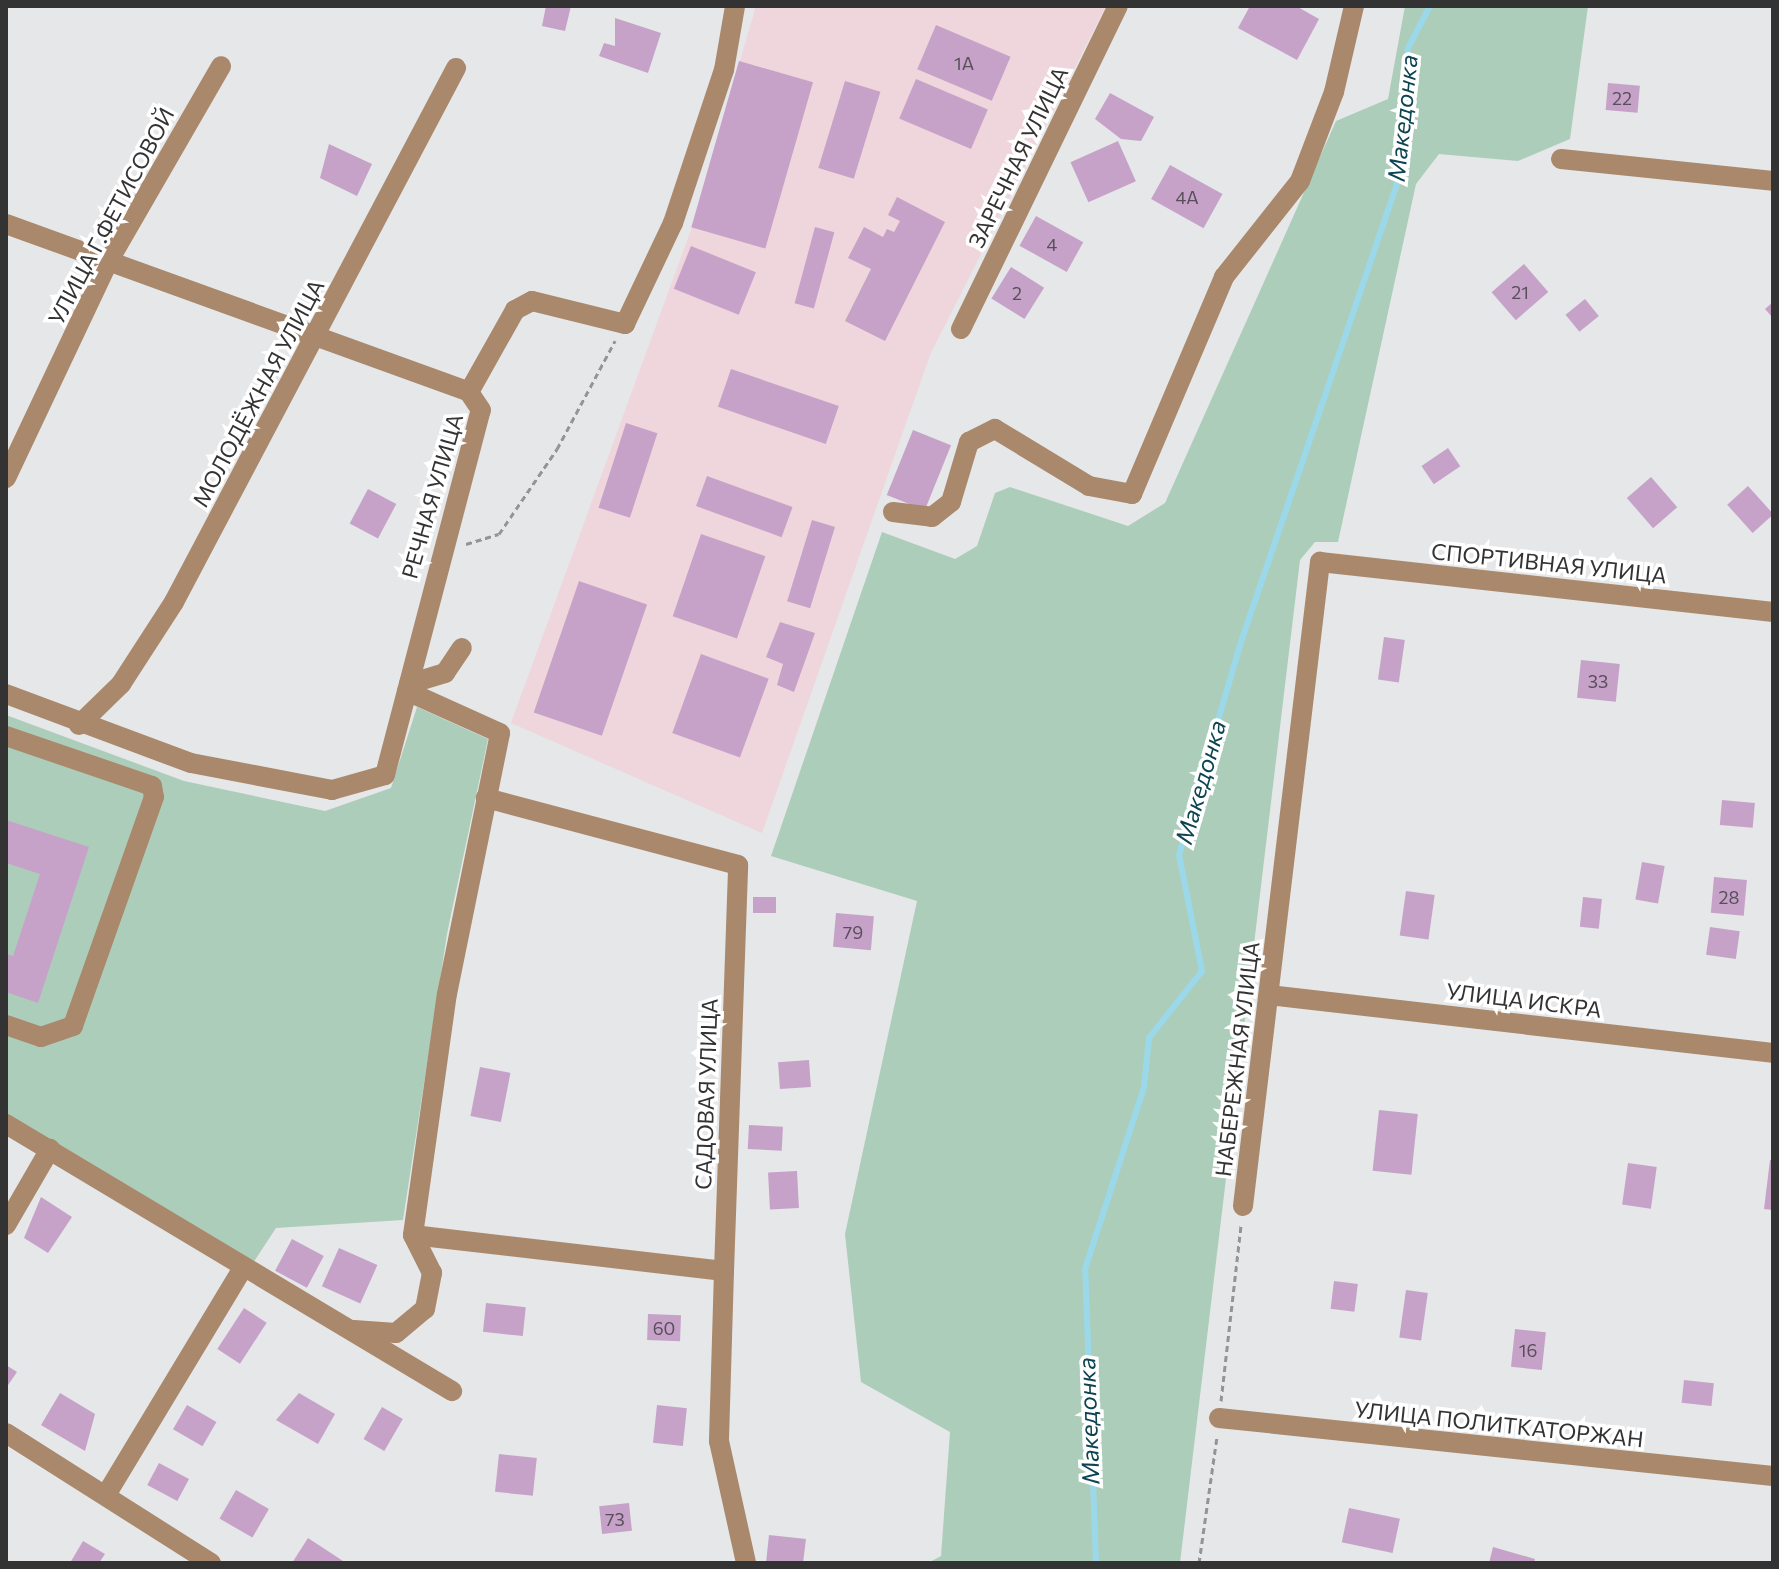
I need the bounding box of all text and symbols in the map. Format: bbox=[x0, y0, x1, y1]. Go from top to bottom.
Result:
house number: 1А bbox=[954, 52, 974, 74]
water label: Македонка bbox=[1381, 53, 1423, 183]
street label: ЗАРЕЧНАЯ УЛИЦА bbox=[963, 62, 1073, 252]
house number: 22 bbox=[1612, 87, 1632, 109]
street label: УЛИЦА Г.ФЕТИСОВОЙ bbox=[43, 103, 179, 329]
house number: 4А bbox=[1175, 186, 1199, 208]
house number: 4 bbox=[1047, 233, 1057, 255]
street label: МОЛОДЁЖНАЯ УЛИЦА bbox=[187, 275, 329, 511]
house number: 21 bbox=[1511, 281, 1529, 303]
house number: 2 bbox=[1012, 282, 1022, 304]
street label: РЕЧНАЯ УЛИЦА bbox=[396, 411, 468, 581]
street label: СПОРТИВНАЯ УЛИЦА bbox=[1430, 538, 1668, 588]
house number: 33 bbox=[1588, 670, 1608, 692]
water label: Македонка bbox=[1169, 717, 1231, 847]
house number: 28 bbox=[1719, 886, 1739, 908]
house number: 79 bbox=[843, 921, 863, 943]
street label: НАБЕРЕЖНАЯ УЛИЦА bbox=[1209, 940, 1265, 1178]
street label: УЛИЦА ИСКРА bbox=[1445, 977, 1603, 1023]
street label: САДОВАЯ УЛИЦА bbox=[689, 998, 723, 1190]
house number: 60 bbox=[653, 1317, 675, 1339]
house number: 16 bbox=[1519, 1339, 1537, 1361]
water label: Македонка bbox=[1071, 1357, 1105, 1485]
street label: УЛИЦА ПОЛИТКАТОРЖАН bbox=[1353, 1396, 1645, 1452]
house number: 73 bbox=[605, 1508, 625, 1530]

